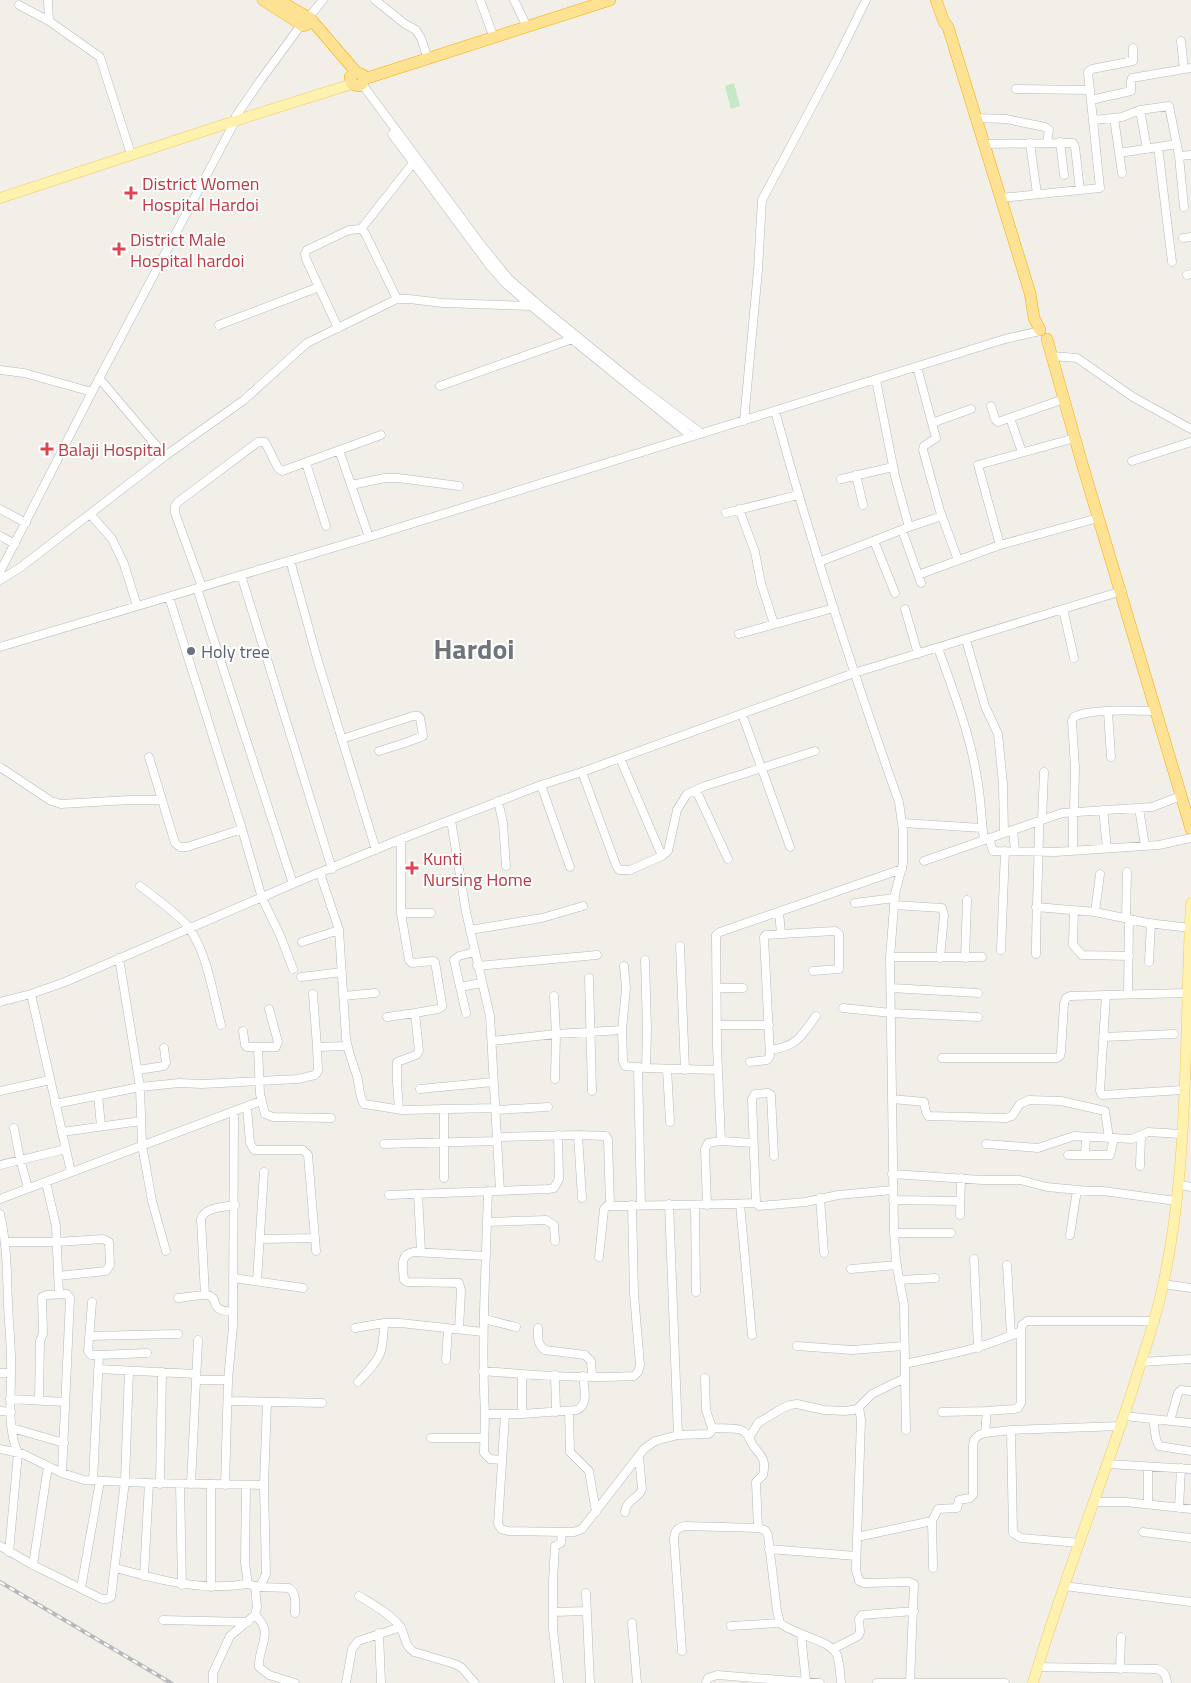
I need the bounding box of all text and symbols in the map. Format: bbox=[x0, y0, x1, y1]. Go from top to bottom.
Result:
place label: District Women Hospital Hardoi bbox=[142, 170, 259, 218]
marker: District Women Hospital Hardoi bbox=[124, 186, 138, 200]
place label: District Male Hospital hardoi bbox=[130, 226, 244, 274]
marker: District Male Hospital hardoi bbox=[112, 242, 126, 256]
place label: Balaji Hospital bbox=[58, 436, 166, 463]
marker: Balaji Hospital bbox=[40, 442, 54, 456]
district label: Hardoi bbox=[433, 627, 515, 670]
place label: Holy tree bbox=[201, 638, 270, 665]
marker: Holy tree bbox=[185, 645, 197, 657]
place label: Kunti Nursing Home bbox=[423, 845, 532, 893]
marker: Kunti Nursing Home bbox=[405, 861, 419, 875]

